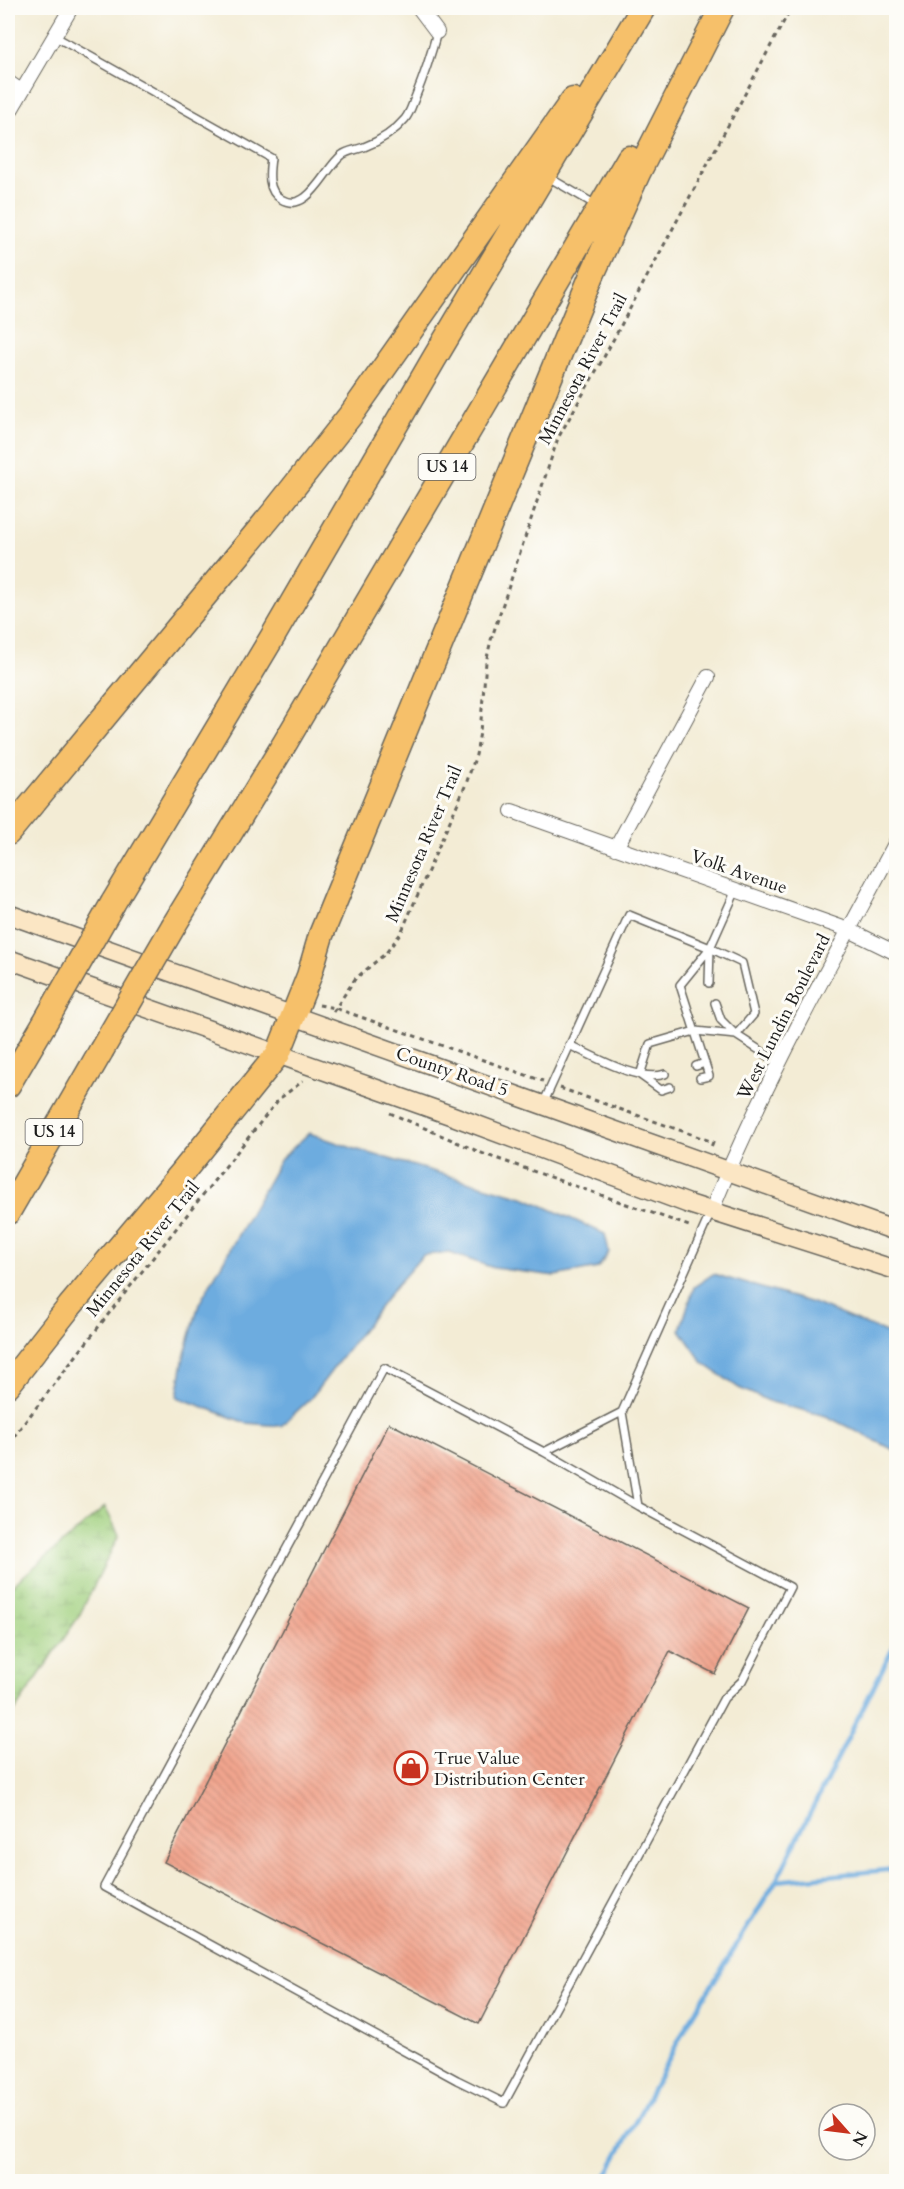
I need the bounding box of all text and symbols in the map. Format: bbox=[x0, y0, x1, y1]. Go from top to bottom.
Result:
street label: Minnesota River Trail bbox=[533, 289, 634, 449]
road number: US 14 bbox=[418, 454, 476, 480]
street label: Minnesota River Trail bbox=[380, 761, 469, 926]
street label: Volk Avenue bbox=[687, 844, 791, 900]
street label: West Lundin Boulevard bbox=[731, 929, 837, 1105]
street label: County Road 5 bbox=[392, 1041, 512, 1103]
road number: US 14 bbox=[26, 1119, 82, 1145]
street label: Minnesota River Trail bbox=[80, 1175, 206, 1322]
place label: True Value Distribution Center bbox=[434, 1746, 585, 1792]
shop icon: True Value Distribution Center bbox=[393, 1750, 429, 1786]
north arrow bbox=[817, 2102, 877, 2162]
text: N bbox=[846, 2127, 872, 2150]

